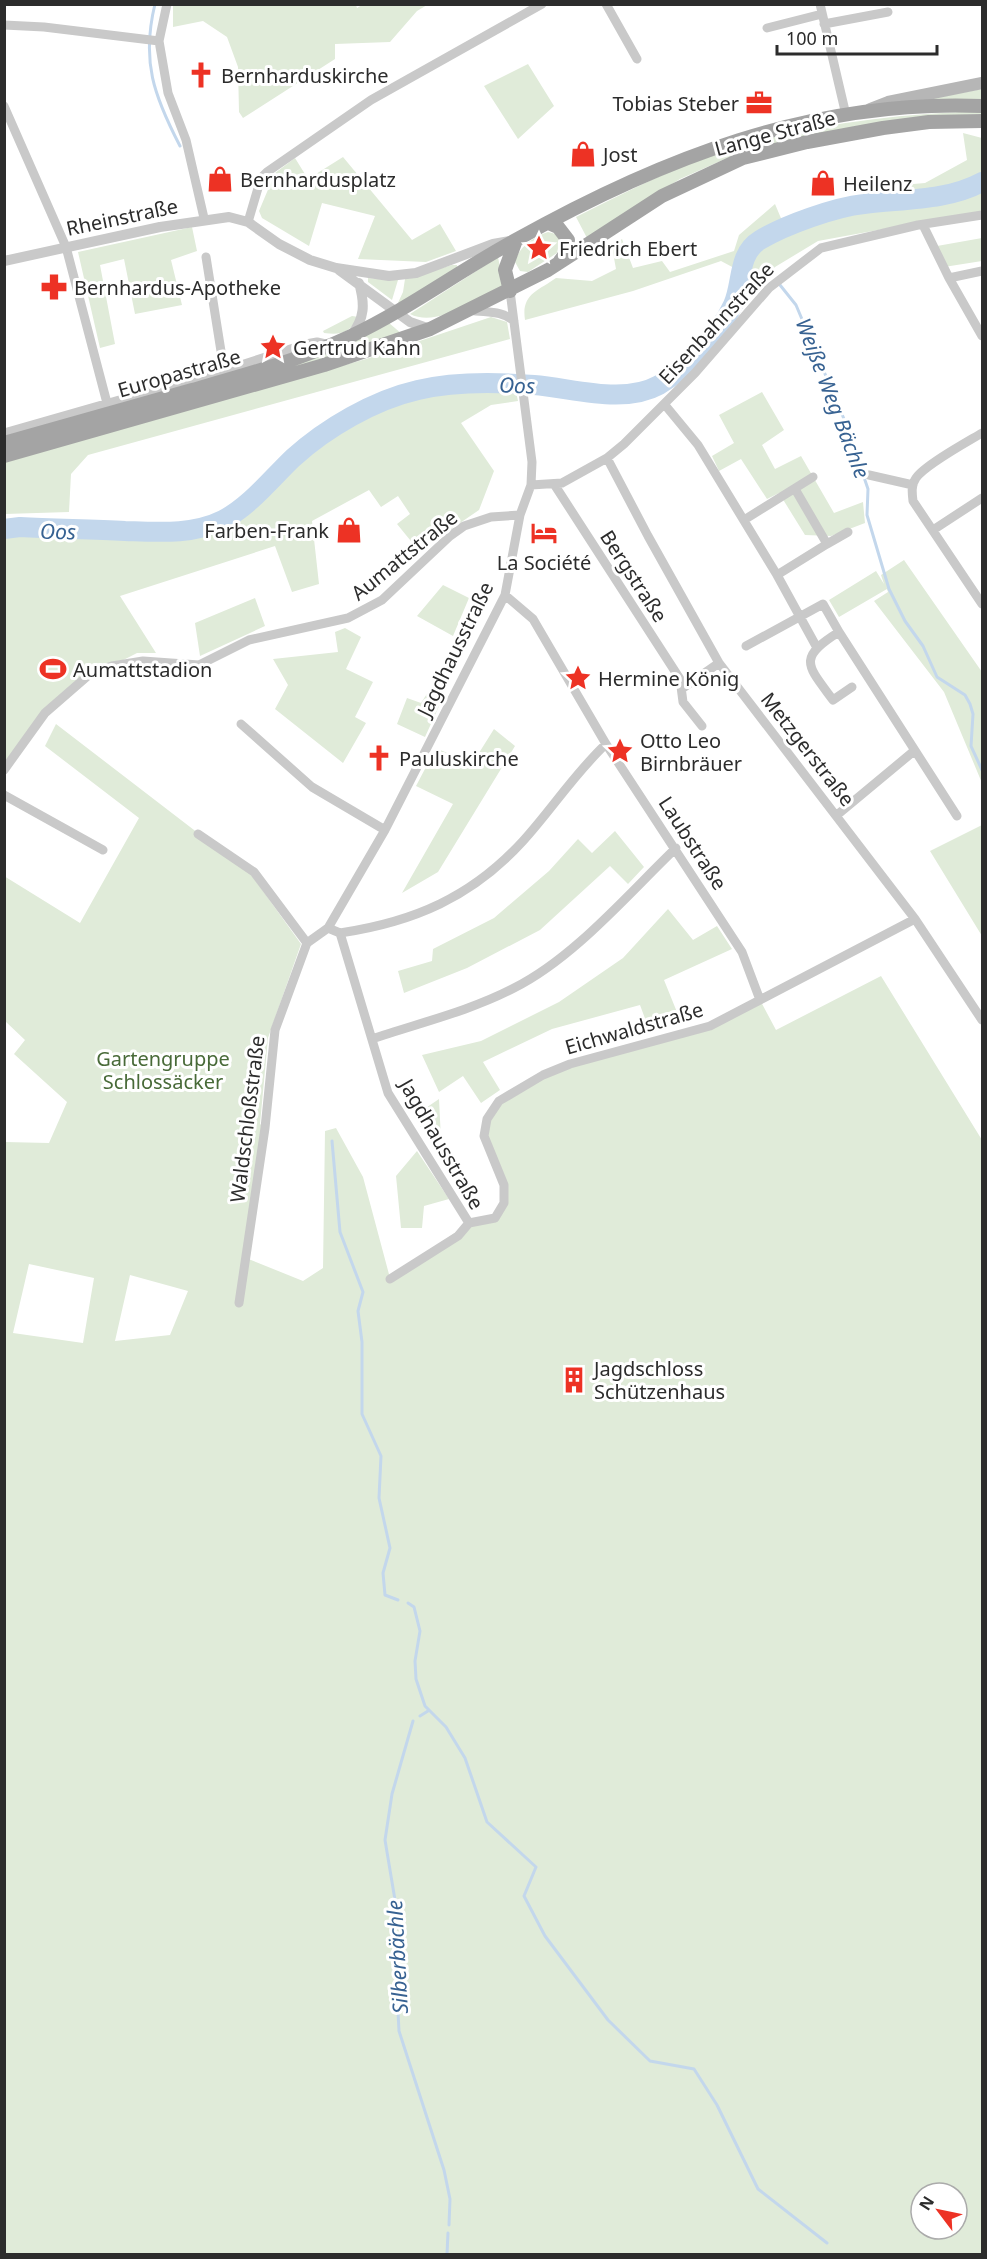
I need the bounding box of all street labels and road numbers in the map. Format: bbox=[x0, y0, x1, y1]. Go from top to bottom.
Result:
street label: Lange Straße bbox=[712, 104, 838, 162]
street label: Rheinstraße bbox=[64, 192, 180, 242]
street label: Eisenbahnstraße bbox=[652, 256, 780, 390]
street label: Europastraße bbox=[114, 343, 244, 403]
street label: Aumattstraße bbox=[345, 504, 463, 606]
street label: Bergstraße bbox=[594, 525, 674, 627]
street label: Jagdhausstraße bbox=[410, 577, 499, 723]
street label: Metzgerstraße bbox=[755, 686, 861, 812]
street label: Laubstraße bbox=[653, 791, 733, 895]
street label: Eichwaldstraße bbox=[562, 995, 706, 1061]
street label: Waldschloßstraße bbox=[223, 1034, 271, 1204]
street label: Jagdhausstraße bbox=[393, 1072, 490, 1214]

